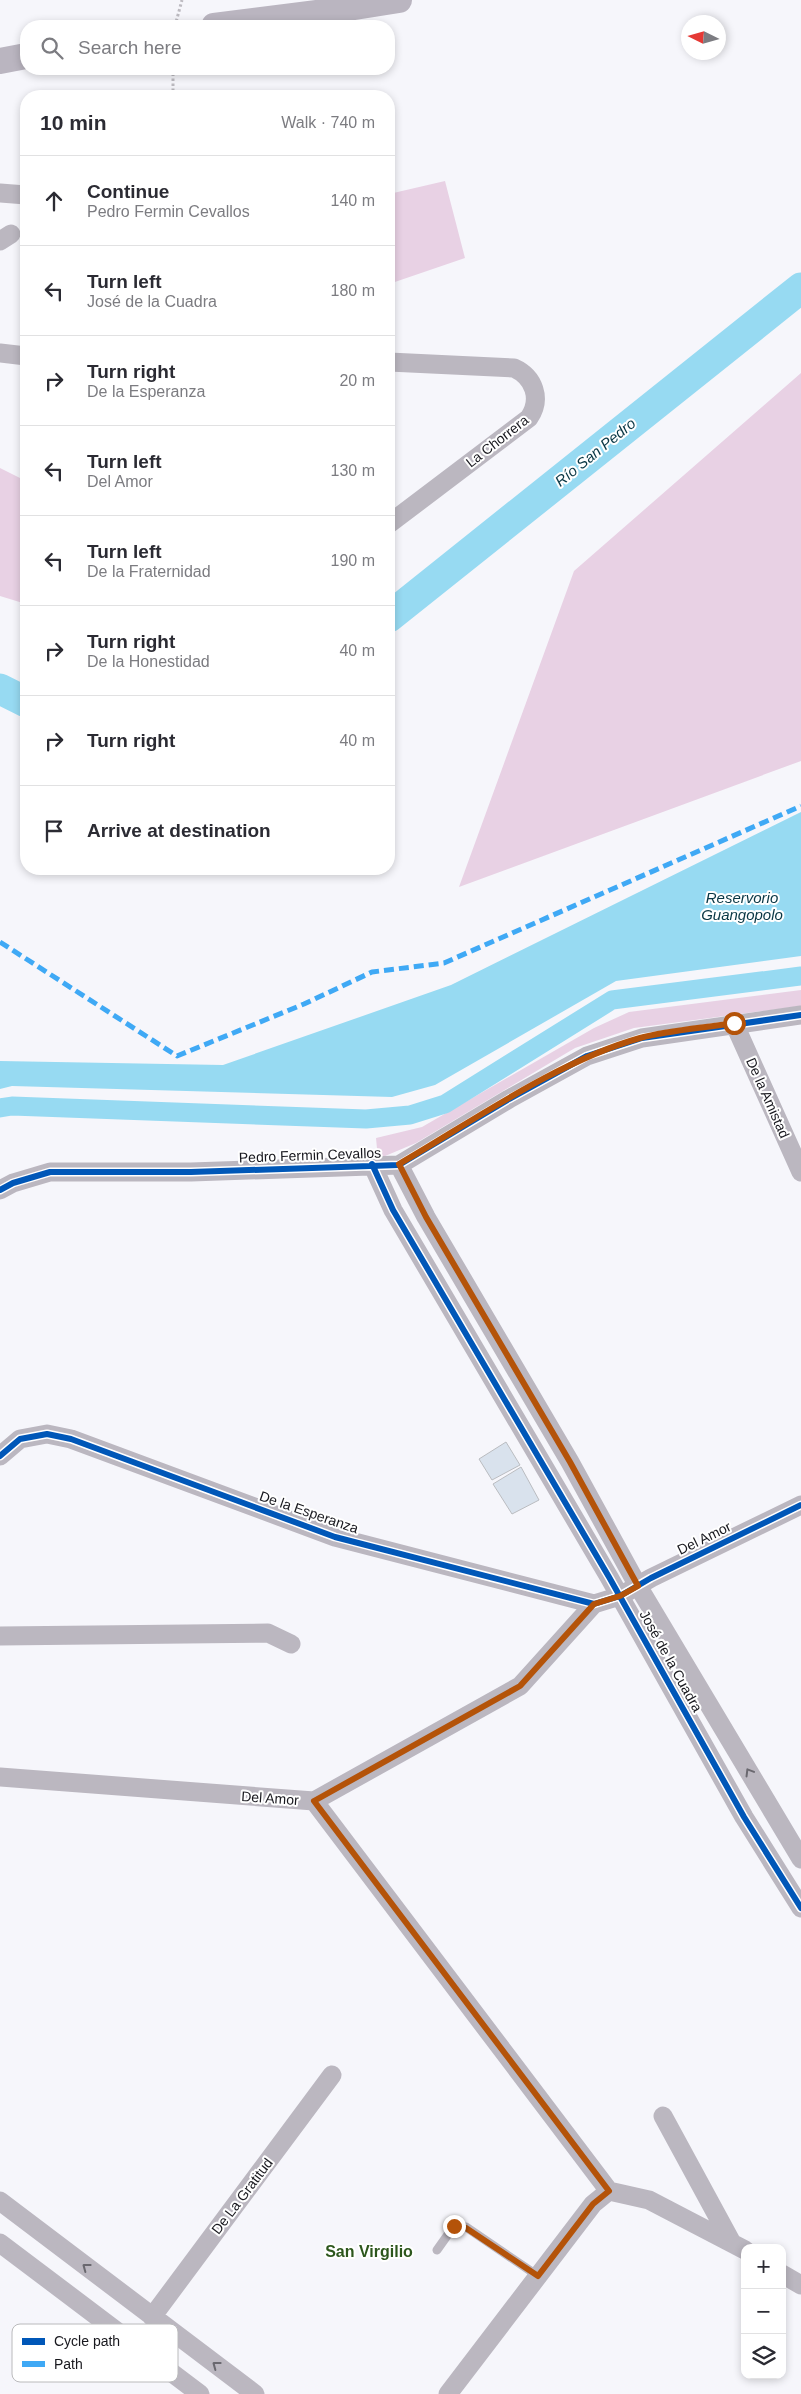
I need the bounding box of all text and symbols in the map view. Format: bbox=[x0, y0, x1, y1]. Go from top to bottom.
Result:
north arrow bbox=[681, 15, 726, 60]
search box bbox=[20, 20, 395, 75]
icon: search bbox=[38, 34, 66, 62]
text: Search here bbox=[78, 37, 182, 58]
text: 10 min bbox=[40, 111, 107, 134]
text: Walk · 740 m bbox=[281, 114, 375, 131]
text: Continue bbox=[87, 181, 169, 202]
icon: ahead bbox=[40, 187, 68, 215]
text: 140 m bbox=[331, 192, 375, 209]
text: Pedro Fermin Cevallos bbox=[87, 203, 250, 220]
text: Turn left bbox=[87, 271, 162, 292]
icon: left bbox=[40, 277, 68, 305]
text: 180 m bbox=[331, 282, 375, 299]
text: José de la Cuadra bbox=[87, 293, 217, 310]
text: Turn right bbox=[87, 361, 175, 382]
icon: right bbox=[40, 367, 68, 395]
text: 20 m bbox=[339, 372, 375, 389]
text: De la Esperanza bbox=[87, 383, 205, 400]
street label: La Chorrera bbox=[463, 412, 532, 470]
water label: Río San Pedro bbox=[551, 414, 639, 490]
text: Turn left bbox=[87, 451, 162, 472]
icon: left bbox=[40, 457, 68, 485]
text: 130 m bbox=[331, 462, 375, 479]
text: Del Amor bbox=[87, 473, 153, 490]
text: Turn left bbox=[87, 541, 162, 562]
icon: left bbox=[40, 547, 68, 575]
text: 190 m bbox=[331, 552, 375, 569]
text: De la Fraternidad bbox=[87, 563, 211, 580]
text: Turn right bbox=[87, 631, 175, 652]
icon: right bbox=[40, 637, 68, 665]
text: 40 m bbox=[339, 642, 375, 659]
text: De la Honestidad bbox=[87, 653, 210, 670]
icon: right bbox=[40, 727, 68, 755]
text: Turn right bbox=[87, 730, 175, 751]
text: 40 m bbox=[339, 732, 375, 749]
icon: arrive bbox=[40, 817, 68, 845]
text: Arrive at destination bbox=[87, 820, 271, 841]
water label: Reservorio Guangopolo bbox=[701, 889, 783, 923]
route start bbox=[723, 1012, 746, 1035]
street label: De la Amistad bbox=[743, 1055, 793, 1141]
street label: Pedro Fermin Cevallos bbox=[239, 1145, 381, 1165]
street label: De la Esperanza bbox=[257, 1488, 361, 1536]
street label: Del Amor bbox=[675, 1518, 734, 1558]
street label: José de la Cuadra bbox=[636, 1607, 706, 1715]
one-way arrow bbox=[746, 1769, 756, 1778]
street label: Del Amor bbox=[241, 1788, 300, 1808]
street label: De La Gratitud bbox=[208, 2155, 276, 2237]
route end bbox=[443, 2215, 466, 2238]
district label: San Virgilio bbox=[325, 2243, 413, 2260]
map controls bbox=[741, 2244, 786, 2379]
button: + bbox=[741, 2244, 786, 2289]
one-way arrow bbox=[82, 2264, 92, 2273]
button: − bbox=[741, 2289, 786, 2334]
legend bbox=[12, 2324, 178, 2382]
text: Cycle path bbox=[54, 2333, 120, 2349]
button: layers bbox=[741, 2334, 786, 2379]
text: Path bbox=[54, 2356, 83, 2372]
one-way arrow bbox=[212, 2362, 222, 2371]

